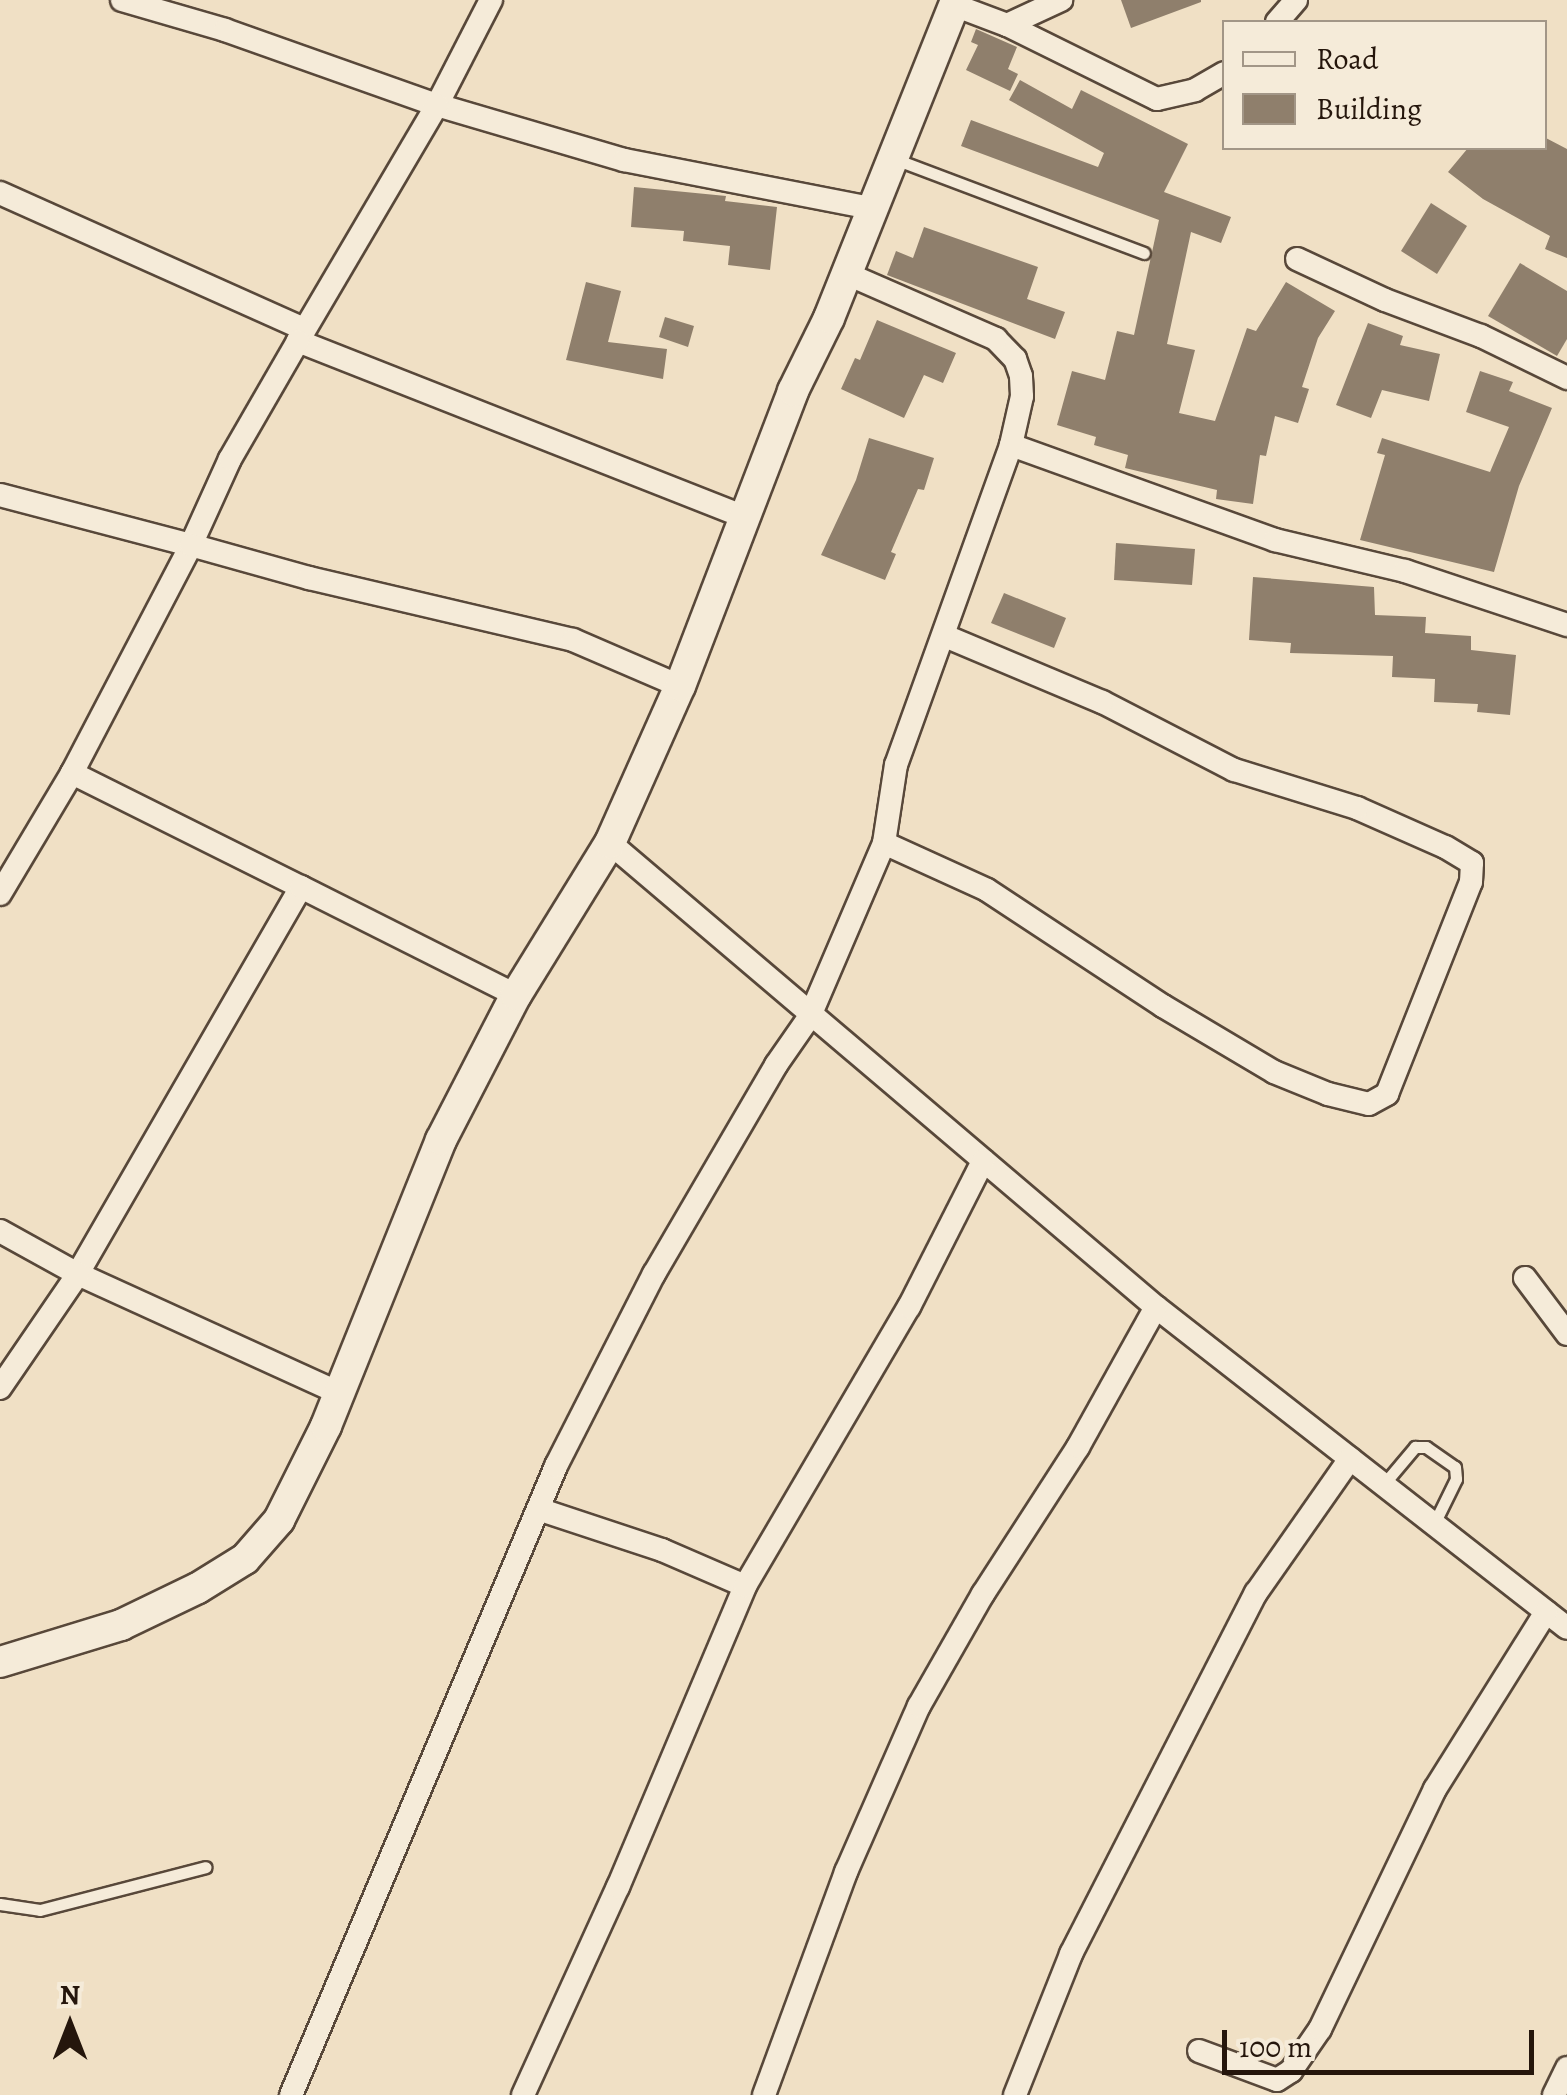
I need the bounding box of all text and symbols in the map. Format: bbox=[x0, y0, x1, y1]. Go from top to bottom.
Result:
legend bbox=[1222, 20, 1547, 150]
text: Road bbox=[1316, 39, 1378, 79]
text: Building bbox=[1316, 89, 1422, 129]
north arrow bbox=[20, 1975, 120, 2075]
text: N bbox=[60, 1976, 80, 2014]
scale bar bbox=[1227, 2010, 1540, 2072]
text: 100 m bbox=[1239, 2027, 1312, 2067]

